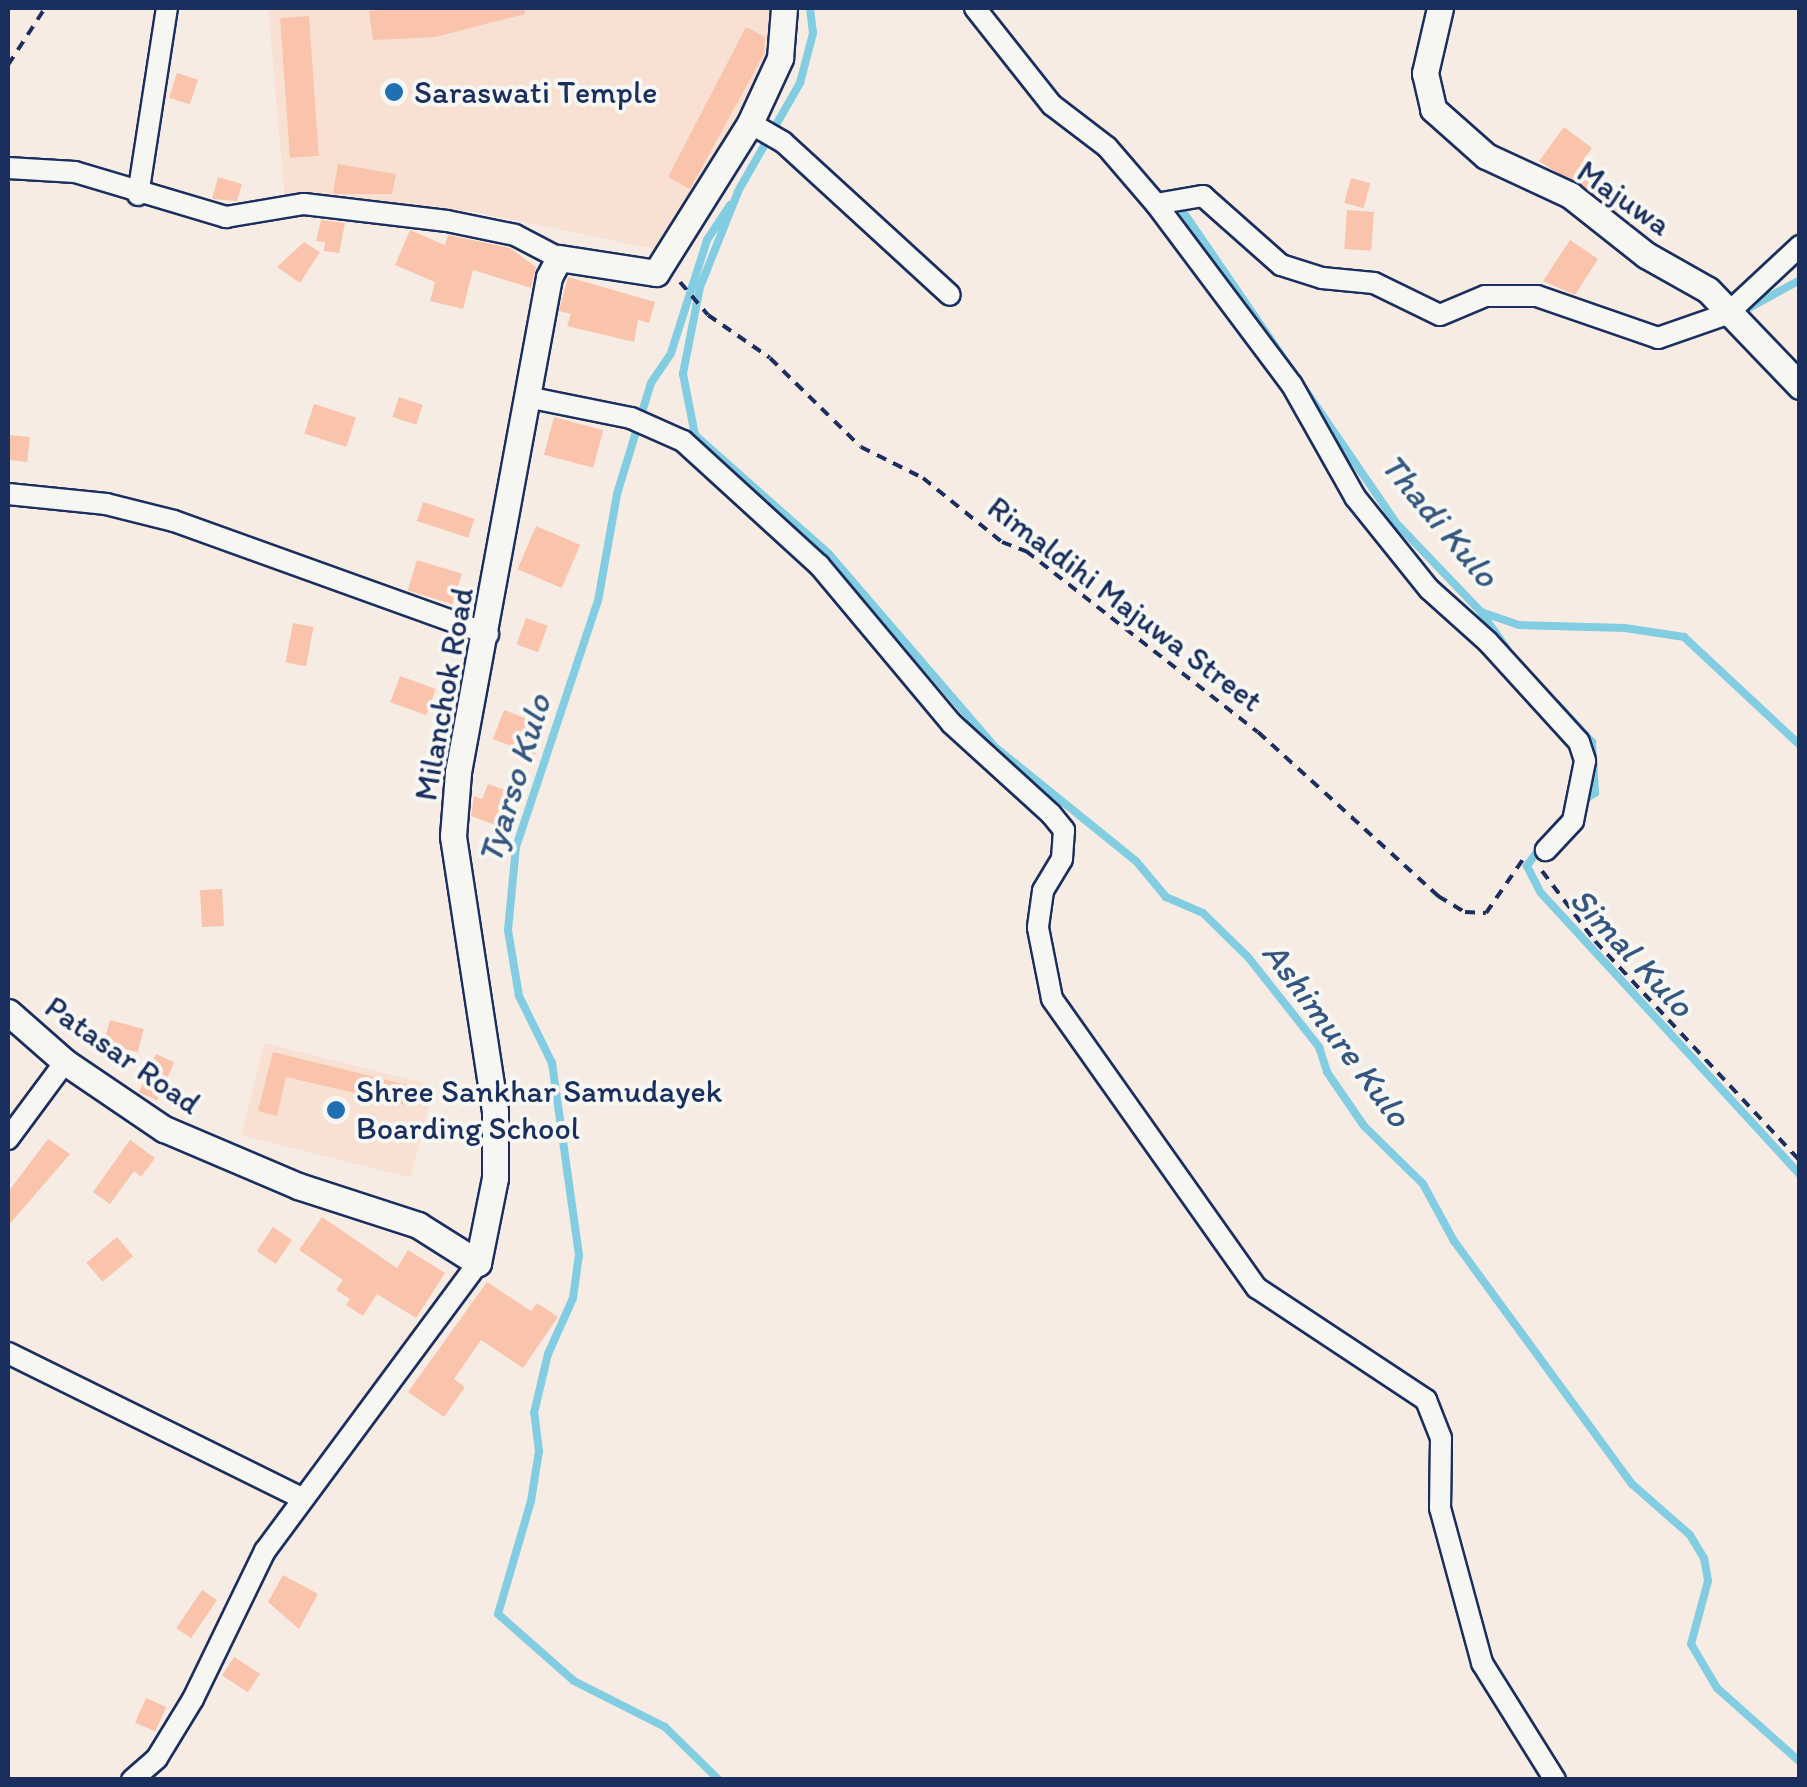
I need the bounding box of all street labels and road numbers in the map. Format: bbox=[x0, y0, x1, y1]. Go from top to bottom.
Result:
street label: Majuwa bbox=[1570, 152, 1678, 244]
street label: Rimaldihi Majuwa Street bbox=[980, 488, 1270, 720]
street label: Milanchok Road bbox=[406, 584, 482, 804]
street label: Patasar Road bbox=[38, 987, 208, 1123]

